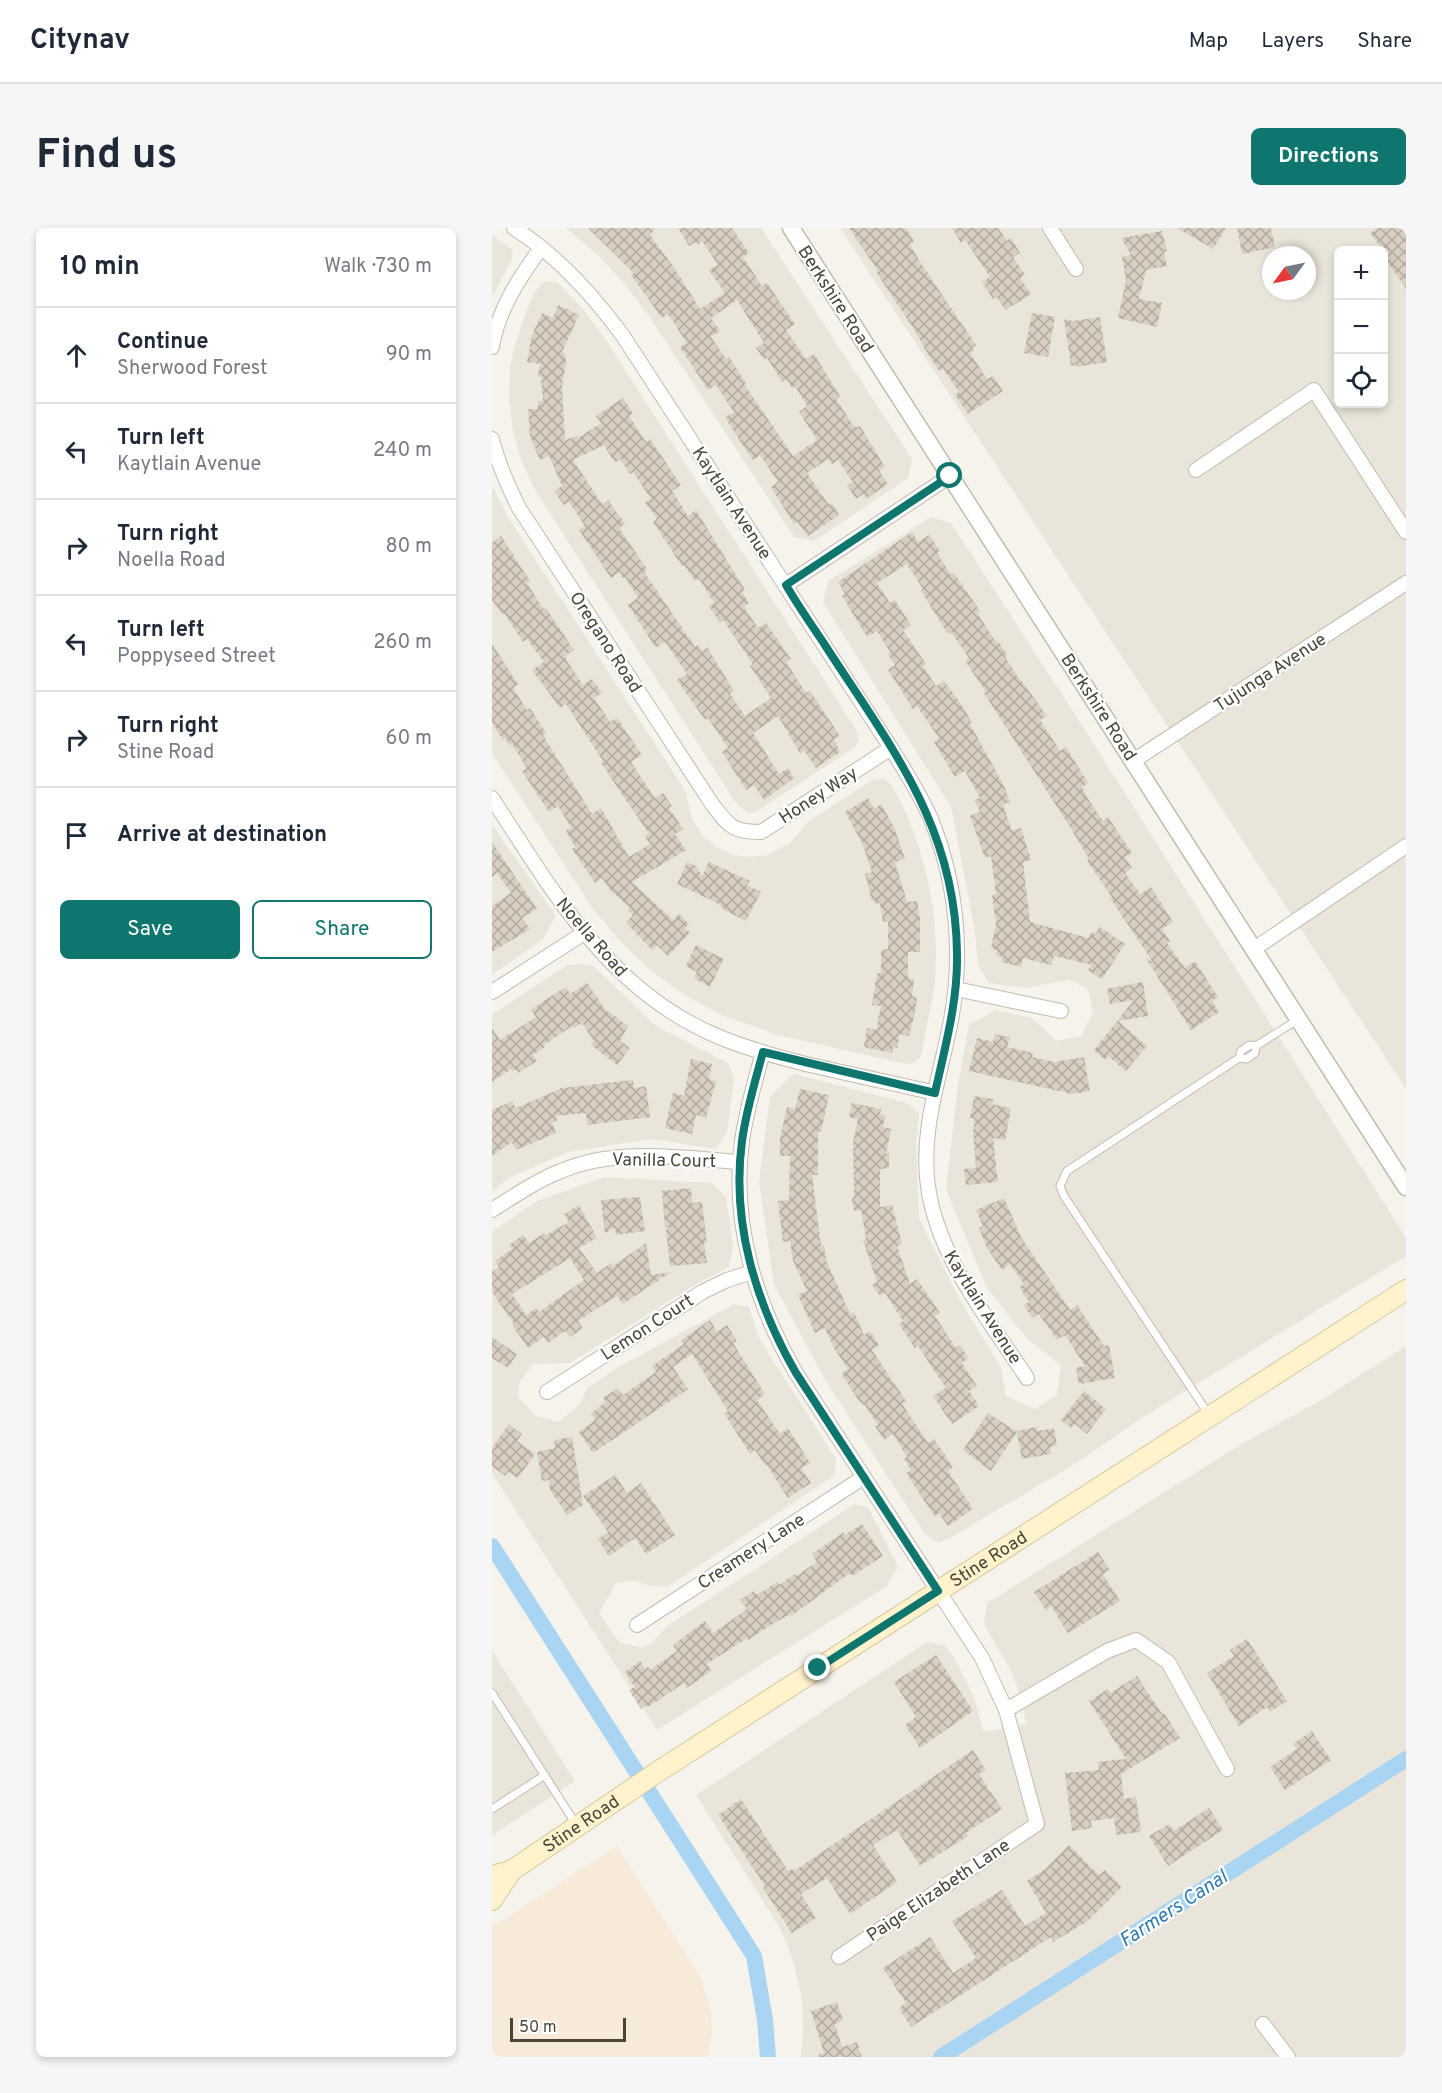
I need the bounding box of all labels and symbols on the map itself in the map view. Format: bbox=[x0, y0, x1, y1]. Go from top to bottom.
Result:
street label: Berkshire Road bbox=[792, 242, 878, 358]
north arrow bbox=[1262, 246, 1316, 300]
street label: Kaytlain Avenue bbox=[686, 443, 776, 564]
route start bbox=[936, 462, 962, 488]
street label: Oregano Road bbox=[563, 588, 646, 698]
street label: Tujunga Avenue bbox=[1210, 628, 1331, 718]
street label: Berkshire Road bbox=[1055, 650, 1141, 766]
street label: Honey Way bbox=[775, 762, 863, 830]
street label: Noella Road bbox=[550, 894, 632, 982]
street label: Vanilla Court bbox=[612, 1149, 716, 1174]
street label: Kaytlain Avenue bbox=[938, 1247, 1026, 1369]
street label: Lemon Court bbox=[597, 1290, 698, 1367]
street label: Creamery Lane bbox=[694, 1509, 810, 1596]
street label: Stine Road bbox=[946, 1527, 1032, 1594]
route end bbox=[804, 1654, 830, 1680]
street label: Stine Road bbox=[539, 1791, 624, 1859]
street label: Paige Elizabeth Lane bbox=[863, 1835, 1015, 1948]
water label: Farmers Canal bbox=[1115, 1865, 1234, 1954]
scale bar bbox=[510, 2015, 626, 2042]

